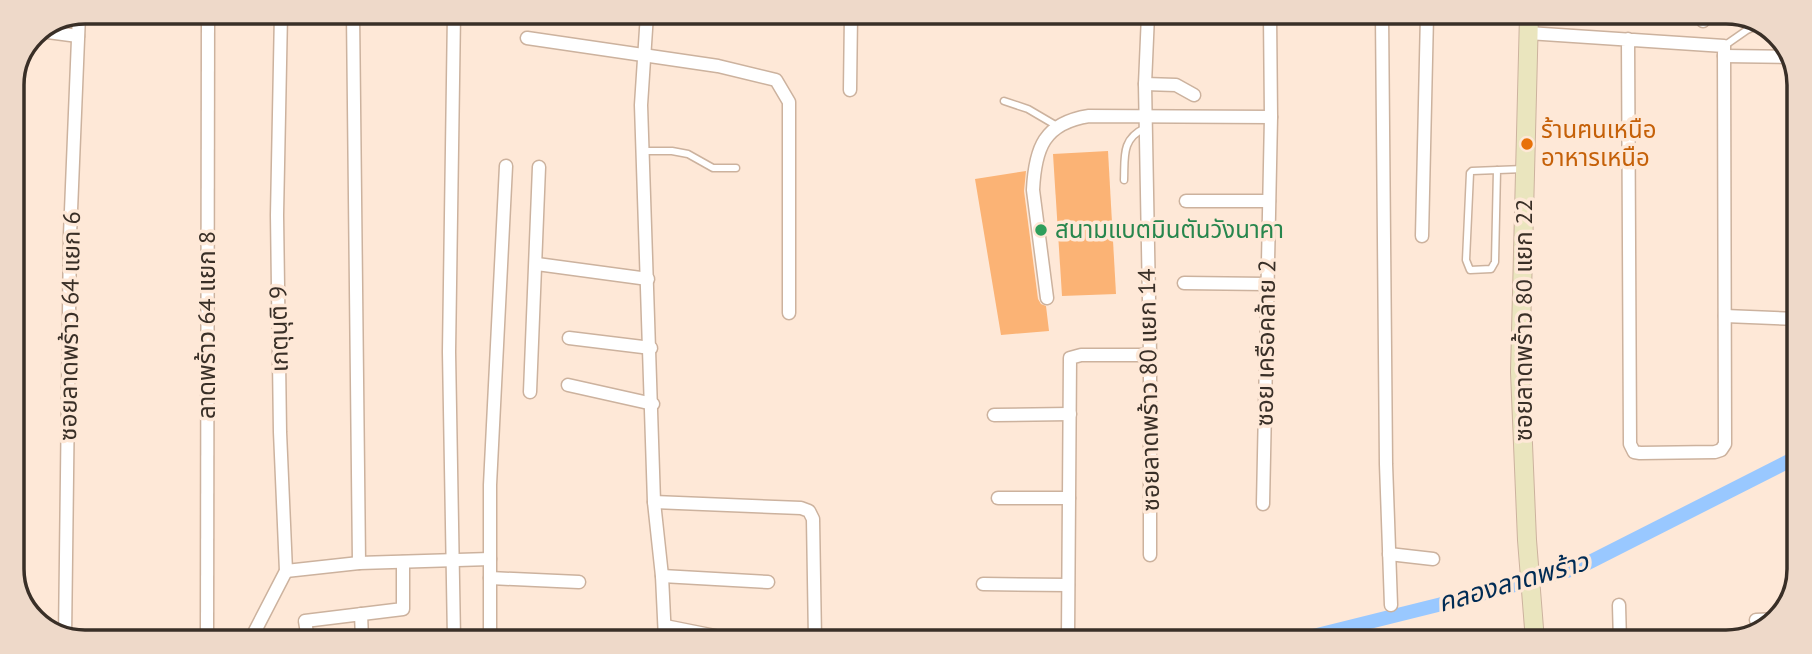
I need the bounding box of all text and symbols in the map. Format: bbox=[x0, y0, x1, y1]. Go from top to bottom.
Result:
place label: ร้านฅนเหนือ อาหารเหนือ bbox=[1541, 114, 1656, 173]
marker: ร้านฅนเหนือ อาหารเหนือ bbox=[1519, 136, 1535, 152]
street label: ซอยลาดพร้าว 80 แยก 22 bbox=[1508, 199, 1539, 441]
street label: ซอยลาดพร้าว 64 แยก 6 bbox=[52, 211, 87, 441]
place label: สนามแบตมินตันวังนาคา bbox=[1055, 214, 1284, 245]
marker: สนามแบตมินตันวังนาคา bbox=[1033, 222, 1049, 238]
street label: ลาดพร้าว 64 แยก 8 bbox=[191, 231, 222, 419]
street label: ซอย เครือคล้าย 2 bbox=[1249, 259, 1282, 427]
street label: ซอยลาดพร้าว 80 แยก 14 bbox=[1131, 268, 1166, 512]
street label: เกตุนุติ 9 bbox=[262, 286, 295, 372]
water label: คลองลาดพร้าว bbox=[1434, 544, 1593, 619]

